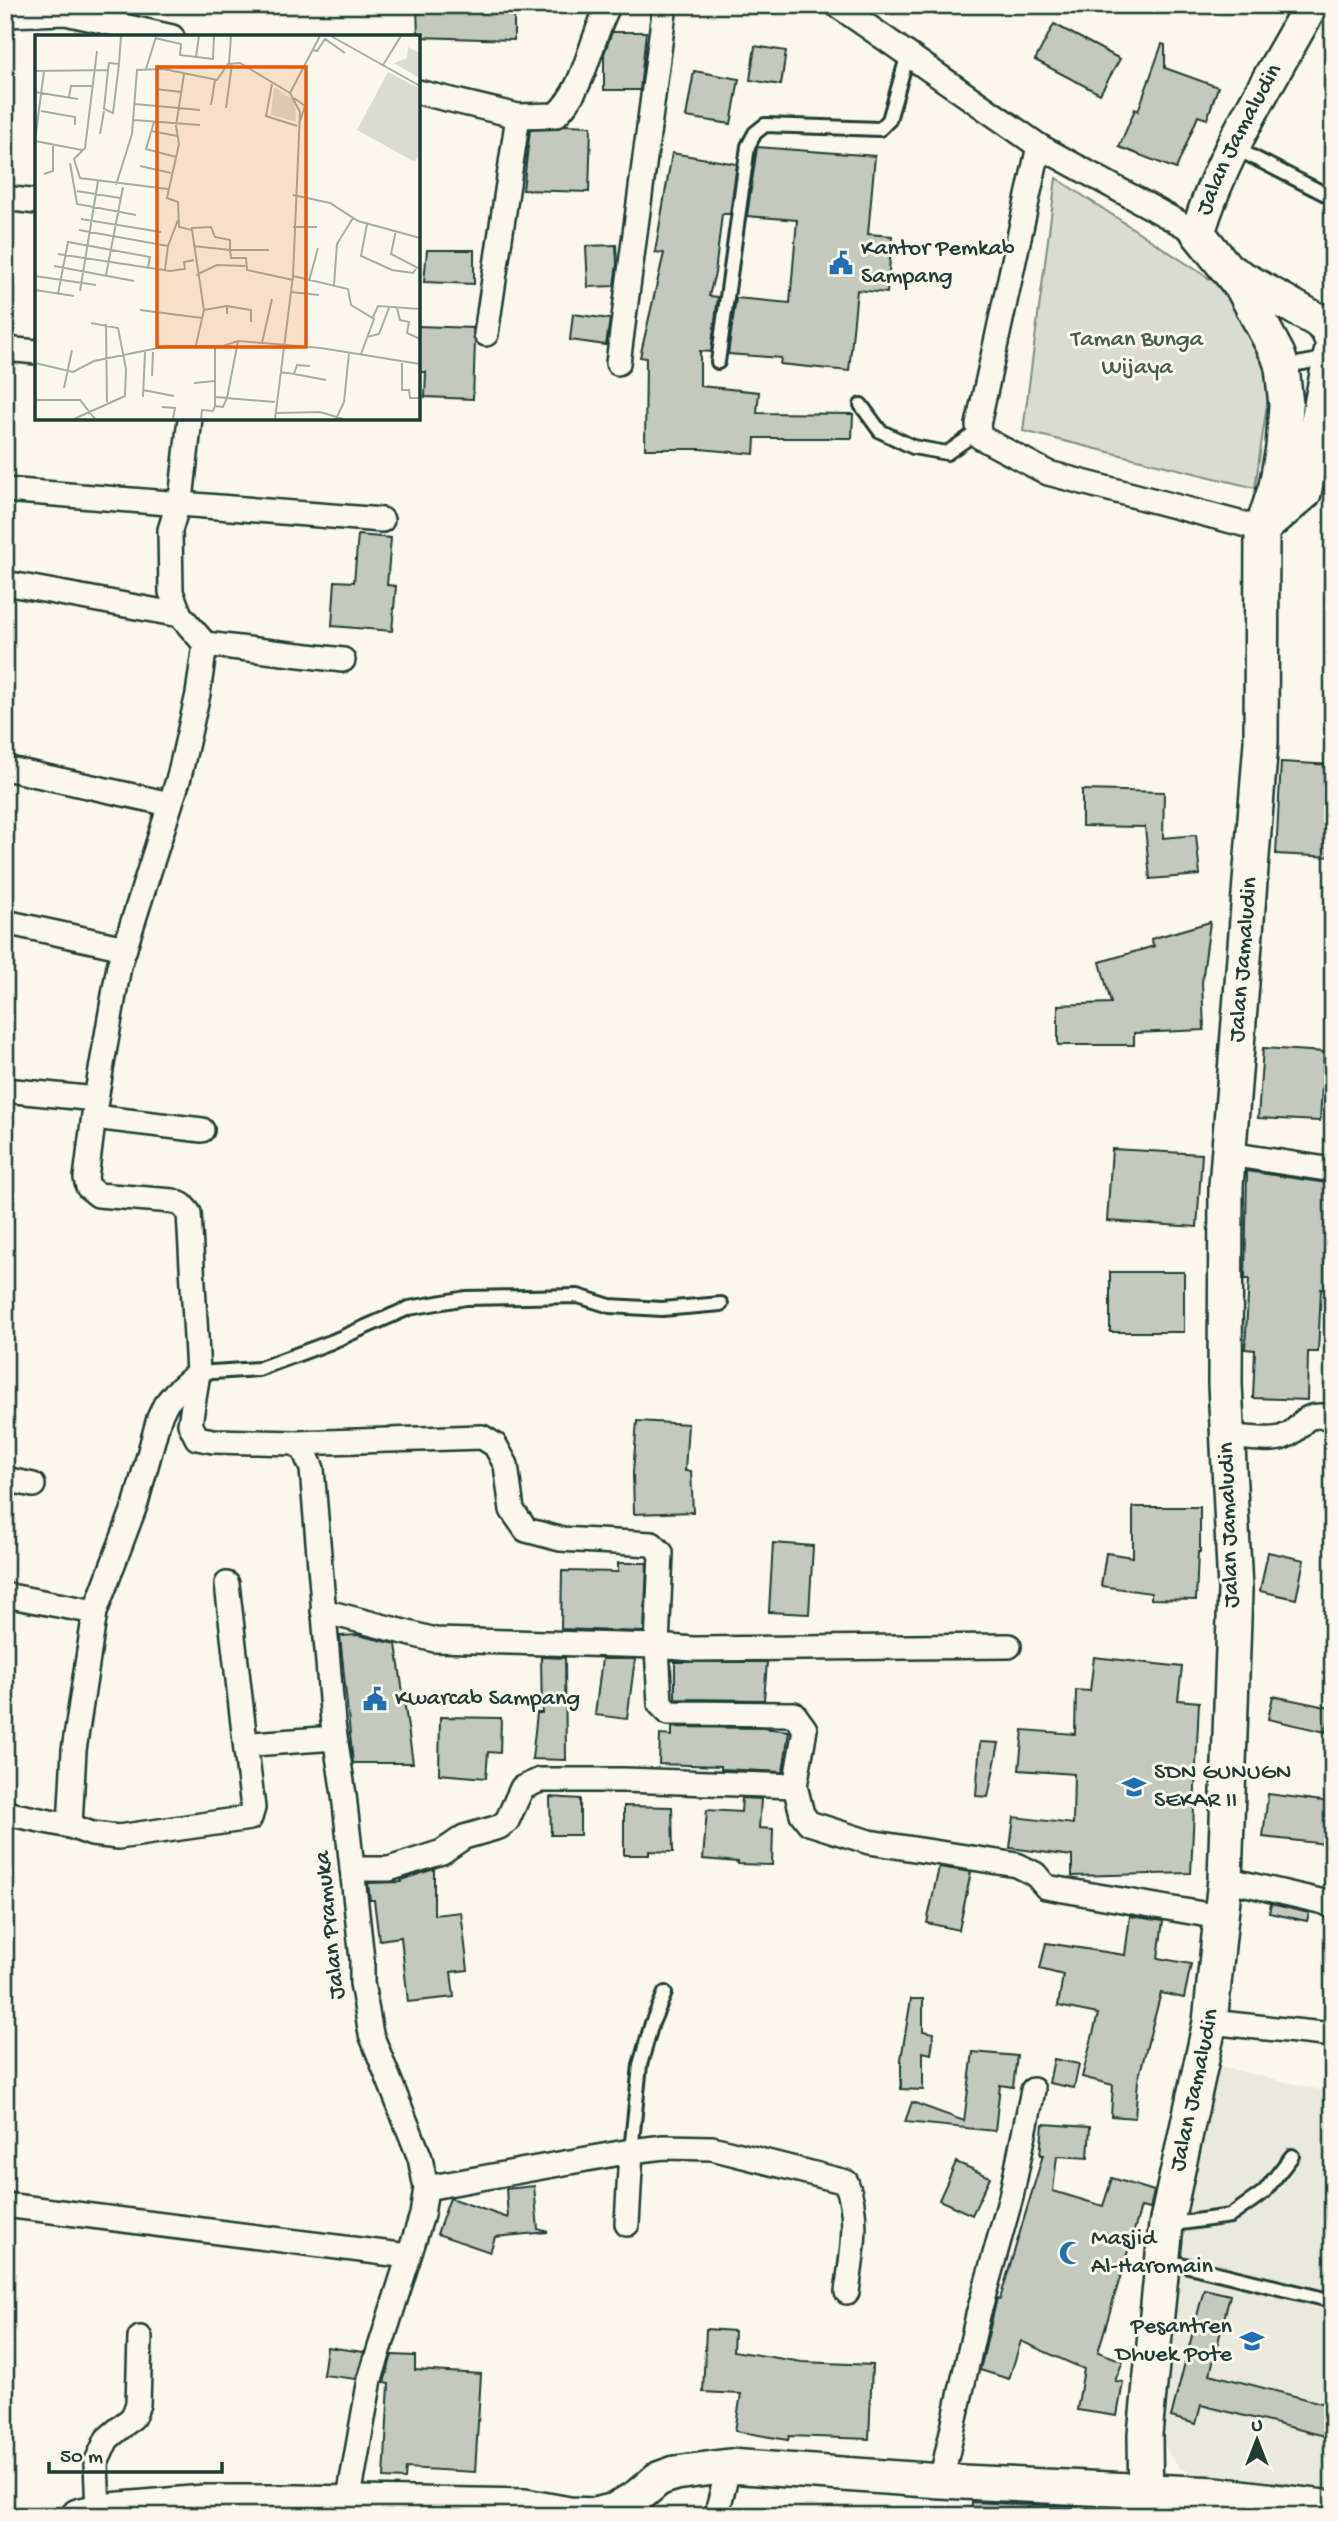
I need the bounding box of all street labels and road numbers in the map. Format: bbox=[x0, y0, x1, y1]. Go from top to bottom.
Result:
street label: Jalan Jamaludin bbox=[1190, 58, 1290, 219]
street label: Jalan Jamaludin bbox=[1223, 875, 1265, 1043]
street label: Jalan Jamaludin bbox=[1213, 1441, 1247, 1608]
street label: Jalan Pramuka bbox=[309, 1849, 353, 2001]
street label: Jalan Jamaludin bbox=[1164, 2007, 1226, 2174]

